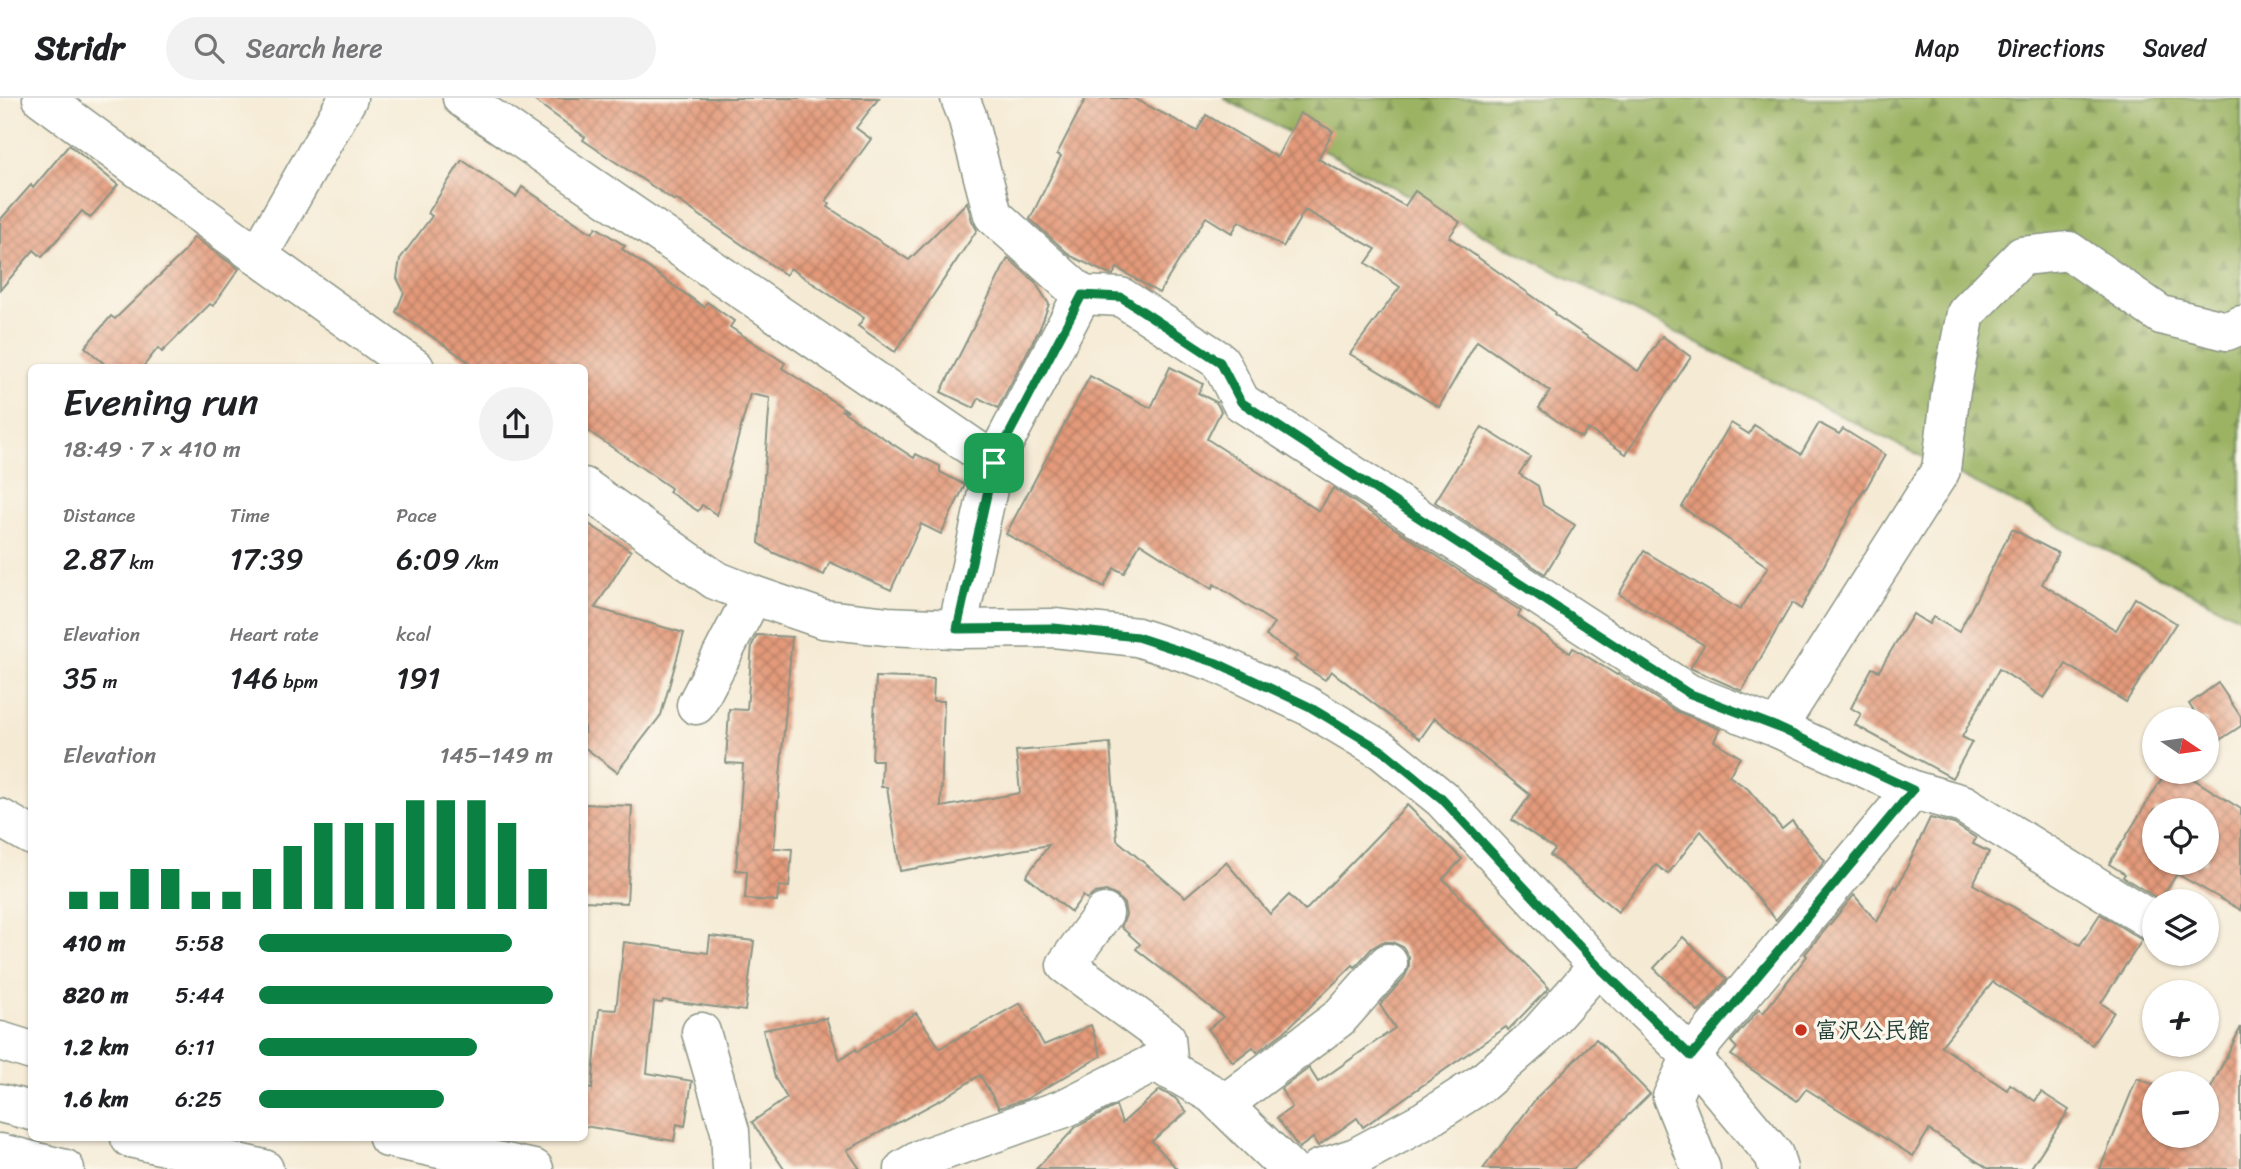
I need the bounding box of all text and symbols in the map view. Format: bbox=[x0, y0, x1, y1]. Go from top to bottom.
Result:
search box bbox=[166, 17, 656, 80]
text: Stridr bbox=[35, 19, 124, 77]
text: Search here bbox=[246, 25, 383, 71]
text: Map bbox=[1915, 27, 1959, 69]
text: Directions bbox=[1997, 27, 2105, 69]
text: Saved bbox=[2143, 27, 2206, 69]
icon: search bbox=[190, 29, 228, 67]
text: Evening run bbox=[63, 369, 259, 436]
button: share bbox=[479, 387, 553, 461]
text: 18:49 · 7 × 410 m bbox=[63, 429, 241, 470]
pin bbox=[964, 433, 1024, 493]
icon: arrive bbox=[975, 444, 1013, 482]
text: Distance bbox=[63, 499, 135, 532]
text: Time bbox=[230, 499, 270, 532]
text: Pace bbox=[396, 499, 437, 532]
text: 2.87 bbox=[63, 532, 125, 586]
text: 17:39 bbox=[230, 532, 304, 586]
text: 6:09 bbox=[396, 532, 460, 586]
text: km bbox=[125, 546, 154, 579]
text: /km bbox=[460, 546, 499, 579]
text: Elevation bbox=[63, 618, 140, 651]
text: Heart rate bbox=[230, 618, 319, 651]
text: kcal bbox=[396, 618, 431, 651]
text: 35 bbox=[63, 651, 98, 705]
text: 146 bbox=[230, 651, 278, 705]
text: 191 bbox=[396, 651, 441, 705]
text: m bbox=[98, 665, 117, 698]
text: bpm bbox=[278, 665, 318, 698]
north arrow bbox=[2142, 707, 2219, 784]
map controls bbox=[2142, 707, 2219, 1148]
text: Elevation bbox=[63, 735, 156, 776]
text: 145–149 m bbox=[440, 735, 553, 776]
button: locate bbox=[2142, 798, 2219, 875]
button: layers bbox=[2142, 889, 2219, 966]
text: 410 m bbox=[63, 923, 125, 964]
text: 5:58 bbox=[175, 923, 224, 964]
text: 820 m bbox=[63, 975, 128, 1016]
text: 5:44 bbox=[175, 975, 225, 1016]
button: + bbox=[2142, 980, 2219, 1057]
place label: 富沢公民館 bbox=[1815, 1010, 1930, 1051]
marker: 富沢公民館 bbox=[1793, 1022, 1809, 1038]
text: 1.2 km bbox=[63, 1027, 129, 1068]
text: 6:11 bbox=[175, 1027, 215, 1068]
button: − bbox=[2142, 1071, 2219, 1148]
text: 1.6 km bbox=[63, 1079, 129, 1120]
text: 6:25 bbox=[175, 1079, 222, 1120]

